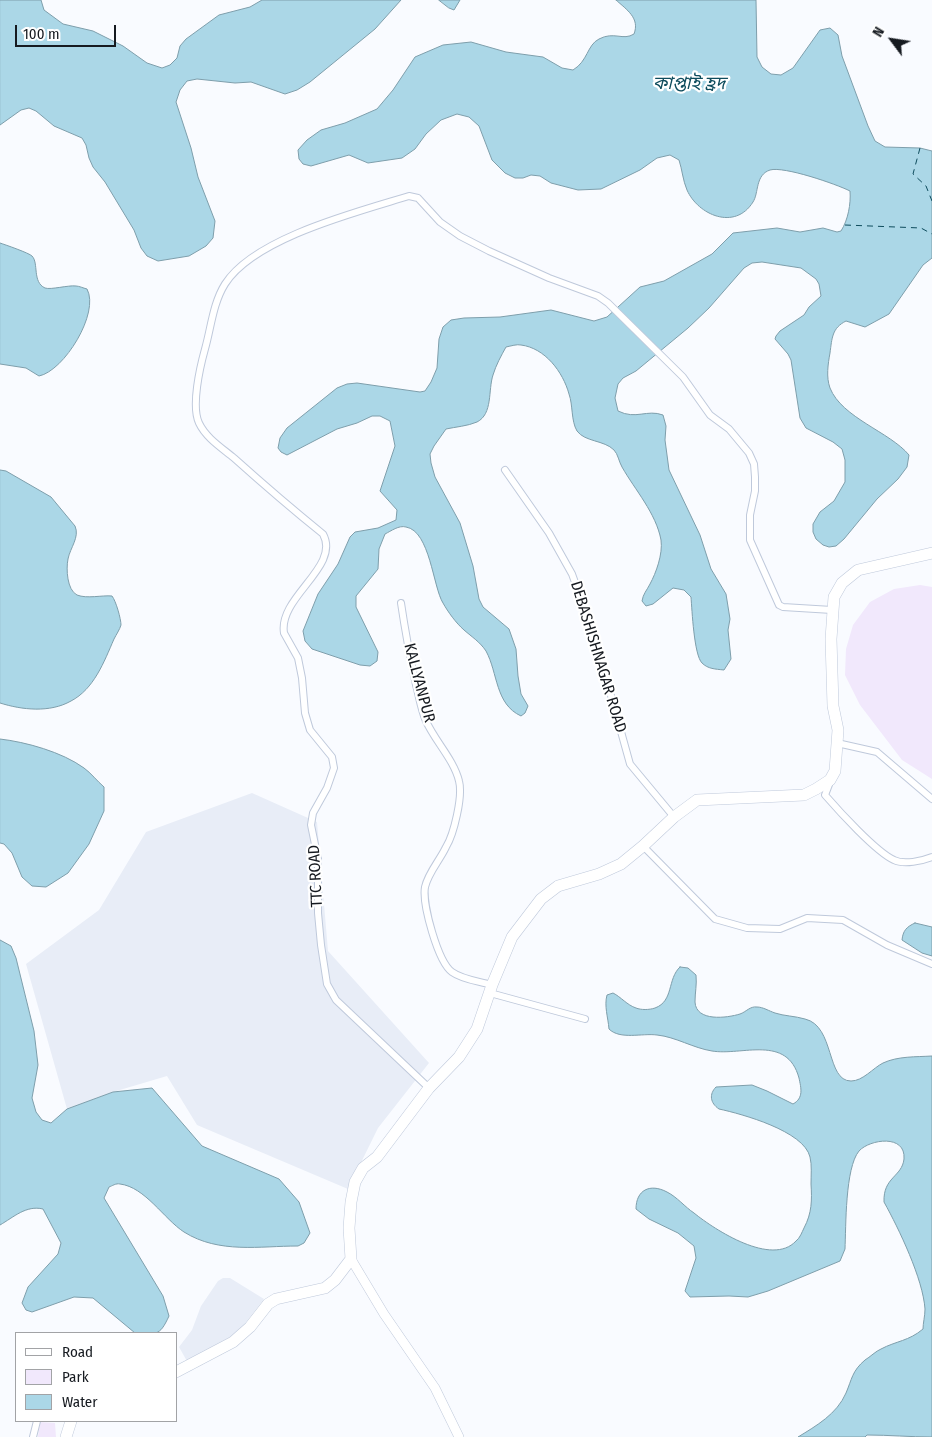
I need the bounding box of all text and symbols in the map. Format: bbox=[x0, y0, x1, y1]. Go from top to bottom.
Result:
scale bar bbox=[18, 15, 119, 47]
north arrow bbox=[867, 15, 917, 65]
text: N bbox=[869, 24, 888, 40]
text: 100 m bbox=[23, 25, 60, 43]
water label: কাপ্তাই হ্রদ bbox=[653, 73, 725, 95]
street label: DEBASHISHNAGAR ROAD bbox=[566, 579, 630, 735]
street label: KALLYANPUR bbox=[399, 641, 439, 725]
street label: TTC ROAD bbox=[305, 844, 327, 908]
legend bbox=[15, 1332, 178, 1422]
text: Road bbox=[62, 1343, 93, 1361]
text: Park bbox=[62, 1368, 89, 1386]
text: Water bbox=[62, 1393, 97, 1411]

